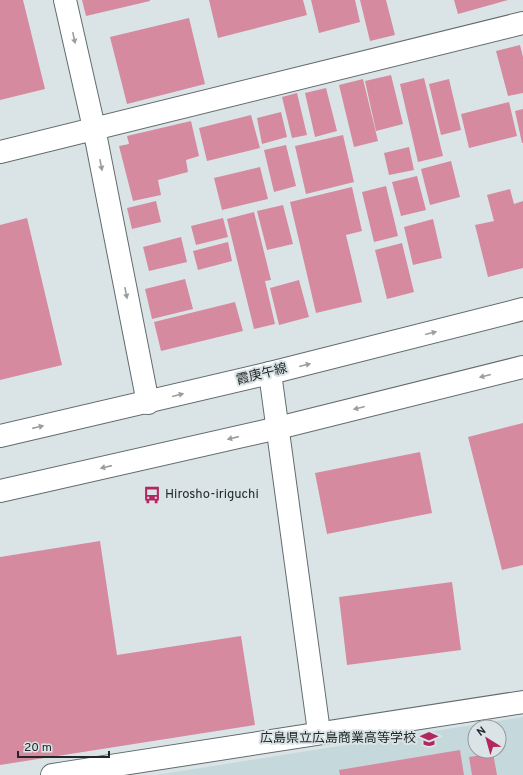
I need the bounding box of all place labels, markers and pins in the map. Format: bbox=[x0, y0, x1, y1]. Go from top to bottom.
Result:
bus stop icon: Hirosho-iriguchi bbox=[142, 485, 162, 505]
place label: Hirosho-iriguchi bbox=[165, 487, 259, 503]
school or university icon: 広島県立広島商業高等学校 bbox=[419, 729, 439, 749]
place label: 広島県立広島商業高等学校 bbox=[260, 730, 416, 747]

